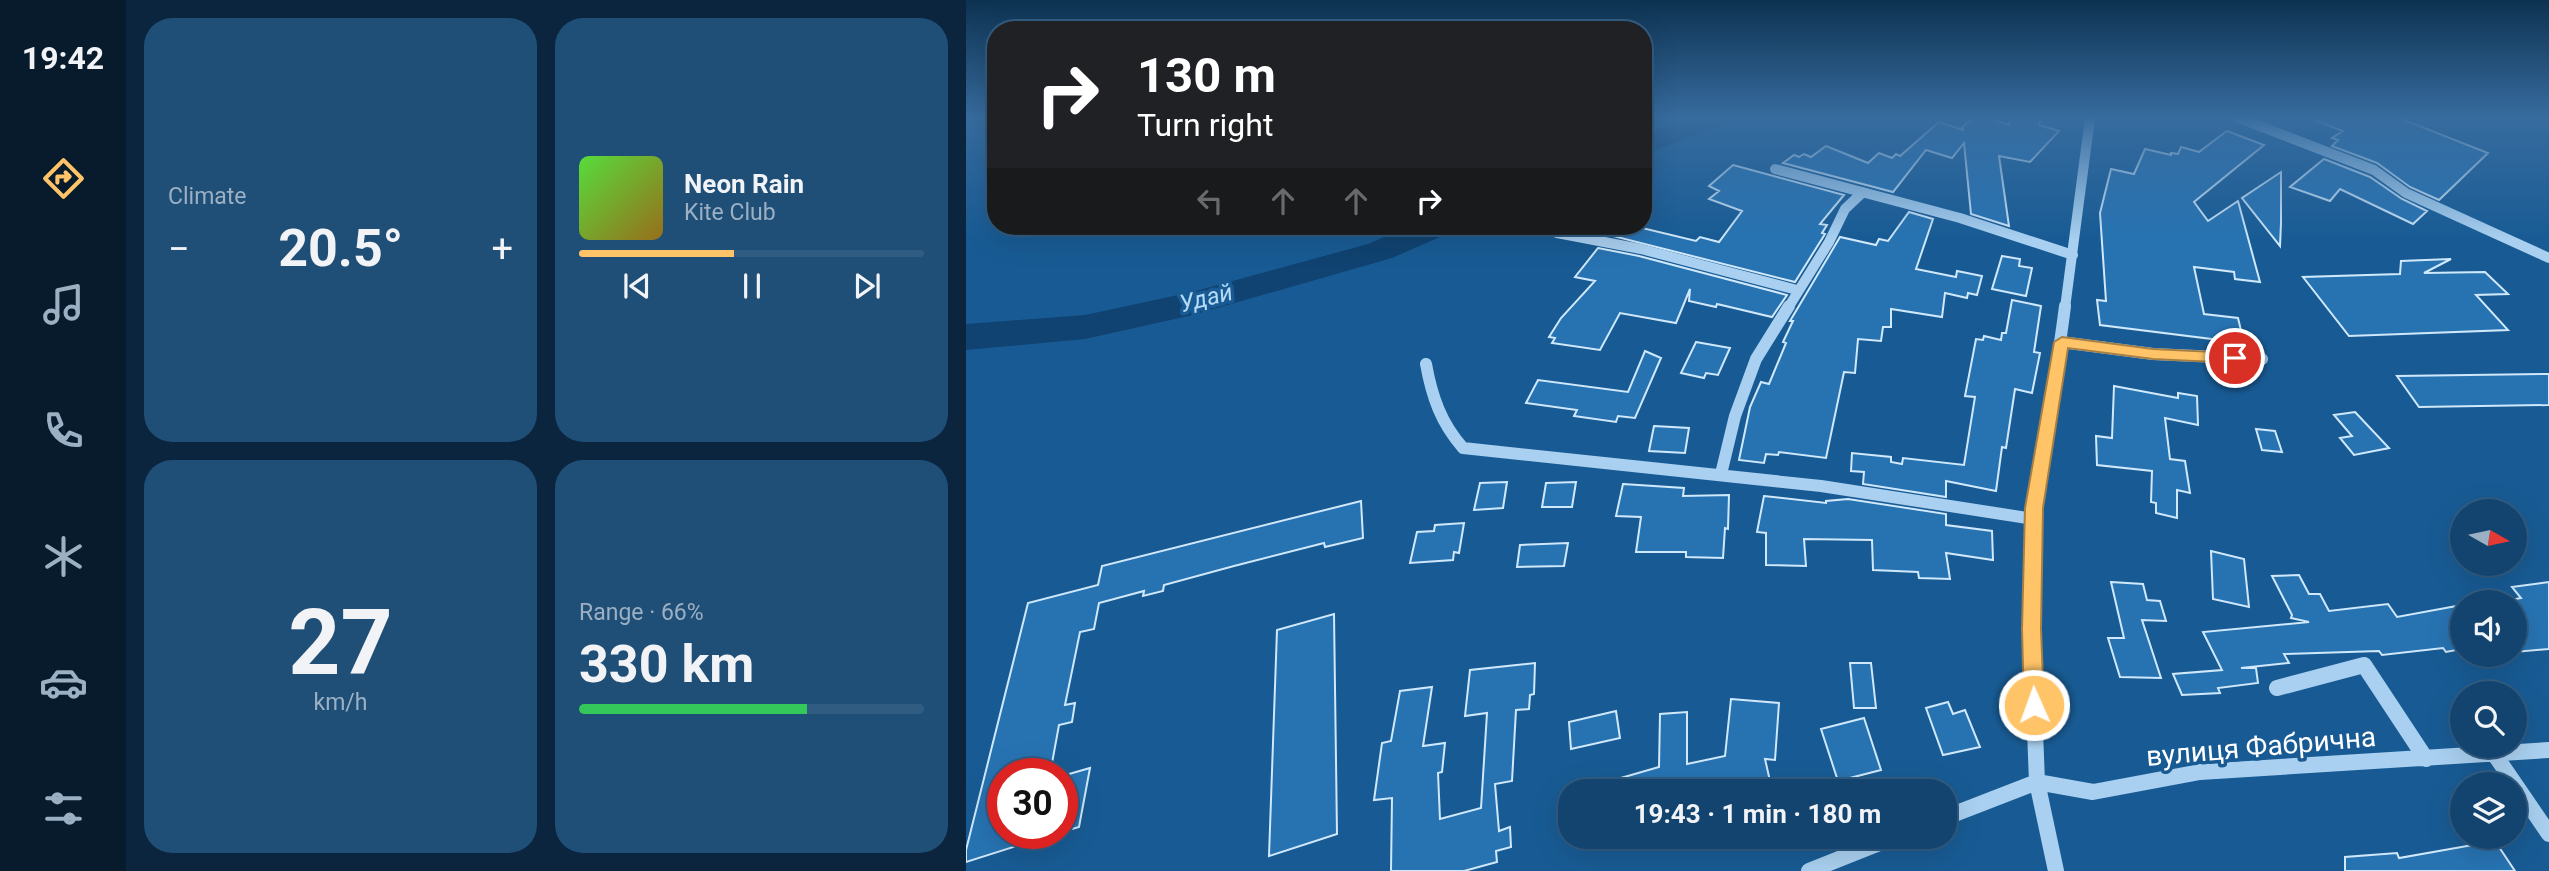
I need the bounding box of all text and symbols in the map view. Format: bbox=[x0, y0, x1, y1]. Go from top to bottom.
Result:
text: 19:42 bbox=[22, 39, 104, 77]
text: 130 m bbox=[1137, 47, 1276, 104]
icon: right bbox=[1022, 49, 1113, 140]
text: Turn right bbox=[1137, 106, 1273, 144]
icon: directions bbox=[39, 154, 88, 203]
text: Neon Rain bbox=[684, 169, 804, 199]
icon: left bbox=[1191, 182, 1229, 220]
icon: ahead bbox=[1264, 182, 1302, 220]
icon: ahead bbox=[1337, 182, 1375, 220]
icon: right bbox=[1410, 182, 1448, 220]
text: Climate bbox=[168, 183, 247, 210]
text: Kite Club bbox=[684, 199, 776, 226]
text: 20.5° bbox=[278, 218, 403, 279]
text: − bbox=[168, 227, 190, 271]
text: + bbox=[491, 227, 513, 271]
icon: previous bbox=[618, 267, 656, 305]
icon: pause bbox=[733, 267, 771, 305]
icon: next bbox=[848, 267, 886, 305]
water label: Удай bbox=[1176, 278, 1236, 318]
icon: music bbox=[39, 280, 88, 329]
pin bbox=[2205, 328, 2265, 388]
icon: arrive bbox=[2216, 339, 2254, 377]
icon: phone bbox=[39, 406, 88, 455]
north arrow bbox=[2450, 499, 2527, 576]
map controls bbox=[2450, 499, 2527, 849]
icon: climate bbox=[39, 532, 88, 581]
text: 27 bbox=[288, 590, 393, 696]
button: sound bbox=[2450, 590, 2527, 667]
text: Range · 66% bbox=[579, 599, 704, 626]
text: 330 km bbox=[579, 634, 754, 695]
icon: car bbox=[39, 658, 88, 707]
position arrow bbox=[1997, 668, 2071, 742]
button: search bbox=[2450, 681, 2527, 758]
text: km/h bbox=[314, 689, 368, 716]
street label: вулиця Фабрична bbox=[2145, 720, 2377, 773]
speed limit sign: 30 bbox=[987, 758, 1078, 849]
button: layers bbox=[2450, 772, 2527, 849]
icon: filters bbox=[39, 784, 88, 833]
text: 19:43 · 1 min · 180 m bbox=[1634, 799, 1881, 829]

